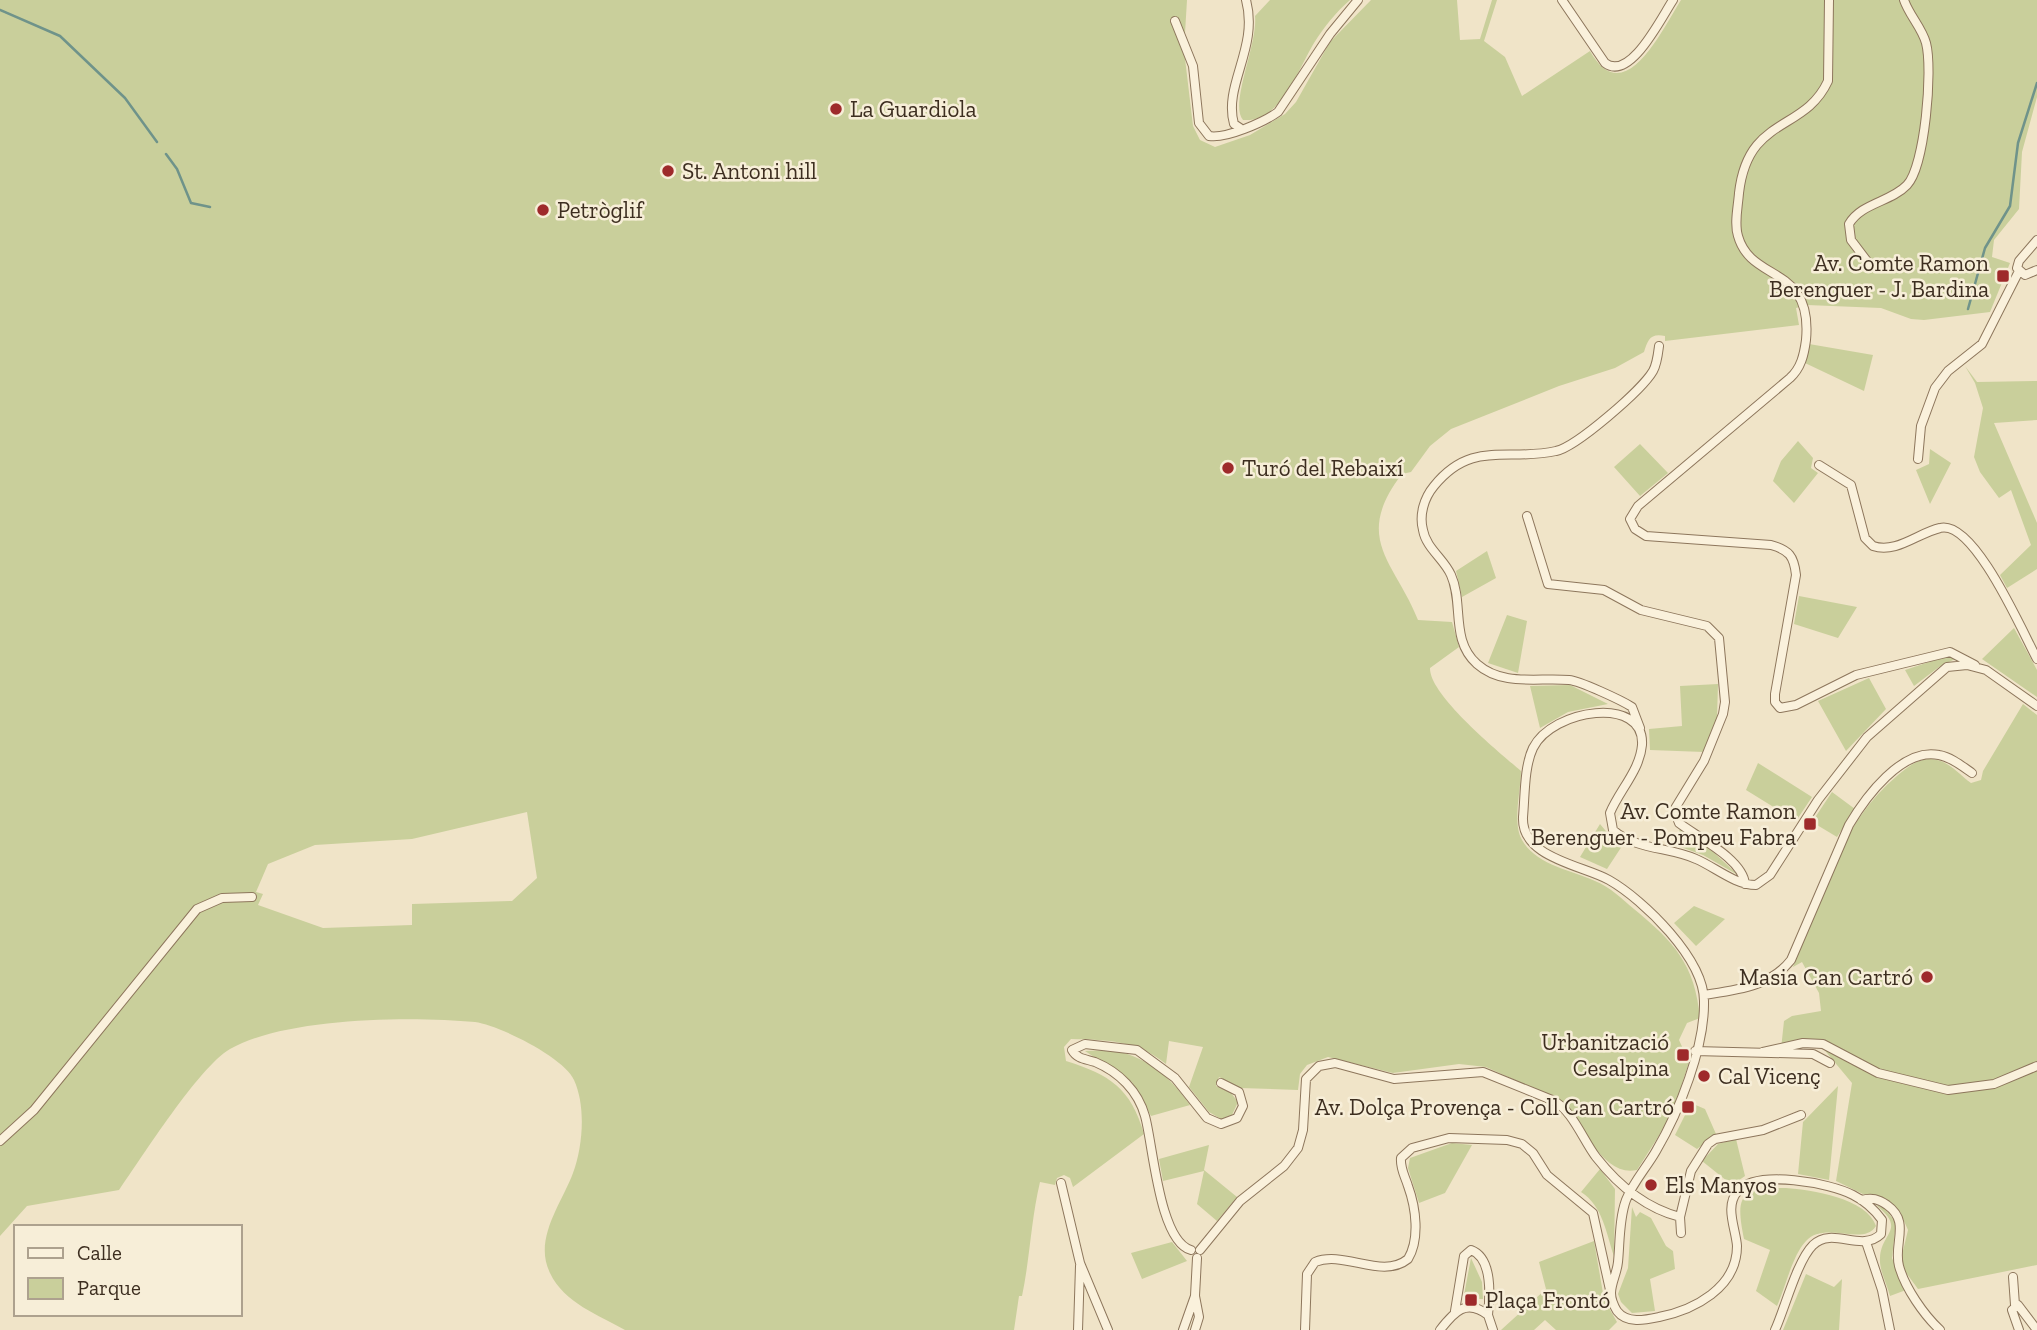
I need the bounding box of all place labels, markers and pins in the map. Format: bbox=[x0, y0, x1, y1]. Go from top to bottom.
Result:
place label: La Guardiola bbox=[850, 95, 977, 123]
marker: La Guardiola bbox=[828, 101, 844, 117]
place label: St. Antoni hill bbox=[682, 157, 817, 185]
marker: St. Antoni hill bbox=[660, 163, 676, 179]
place label: Petròglif bbox=[557, 196, 645, 224]
marker: Petròglif bbox=[535, 202, 551, 218]
place label: Av. Comte Ramon Berenguer - J. Bardina bbox=[1769, 249, 1989, 303]
marker: Av. Comte Ramon Berenguer - J. Bardina bbox=[1995, 268, 2011, 284]
place label: Turó del Rebaixí bbox=[1242, 454, 1403, 482]
marker: Turó del Rebaixí bbox=[1220, 460, 1236, 476]
place label: Av. Comte Ramon Berenguer - Pompeu Fabra bbox=[1531, 797, 1796, 851]
marker: Av. Comte Ramon Berenguer - Pompeu Fabra bbox=[1802, 816, 1818, 832]
place label: Masia Can Cartró bbox=[1739, 963, 1913, 991]
marker: Masia Can Cartró bbox=[1919, 969, 1935, 985]
place label: Urbanització Cesalpina bbox=[1541, 1028, 1669, 1082]
marker: Urbanització Cesalpina bbox=[1675, 1047, 1691, 1063]
place label: Cal Vicenç bbox=[1718, 1062, 1821, 1090]
marker: Cal Vicenç bbox=[1696, 1068, 1712, 1084]
place label: Av. Dolça Provença - Coll Can Cartró bbox=[1315, 1093, 1674, 1121]
marker: Av. Dolça Provença - Coll Can Cartró bbox=[1680, 1099, 1696, 1115]
place label: Els Manyos bbox=[1665, 1171, 1777, 1199]
marker: Els Manyos bbox=[1643, 1177, 1659, 1193]
place label: Plaça Frontó bbox=[1485, 1286, 1610, 1314]
marker: Plaça Frontó bbox=[1463, 1292, 1479, 1308]

